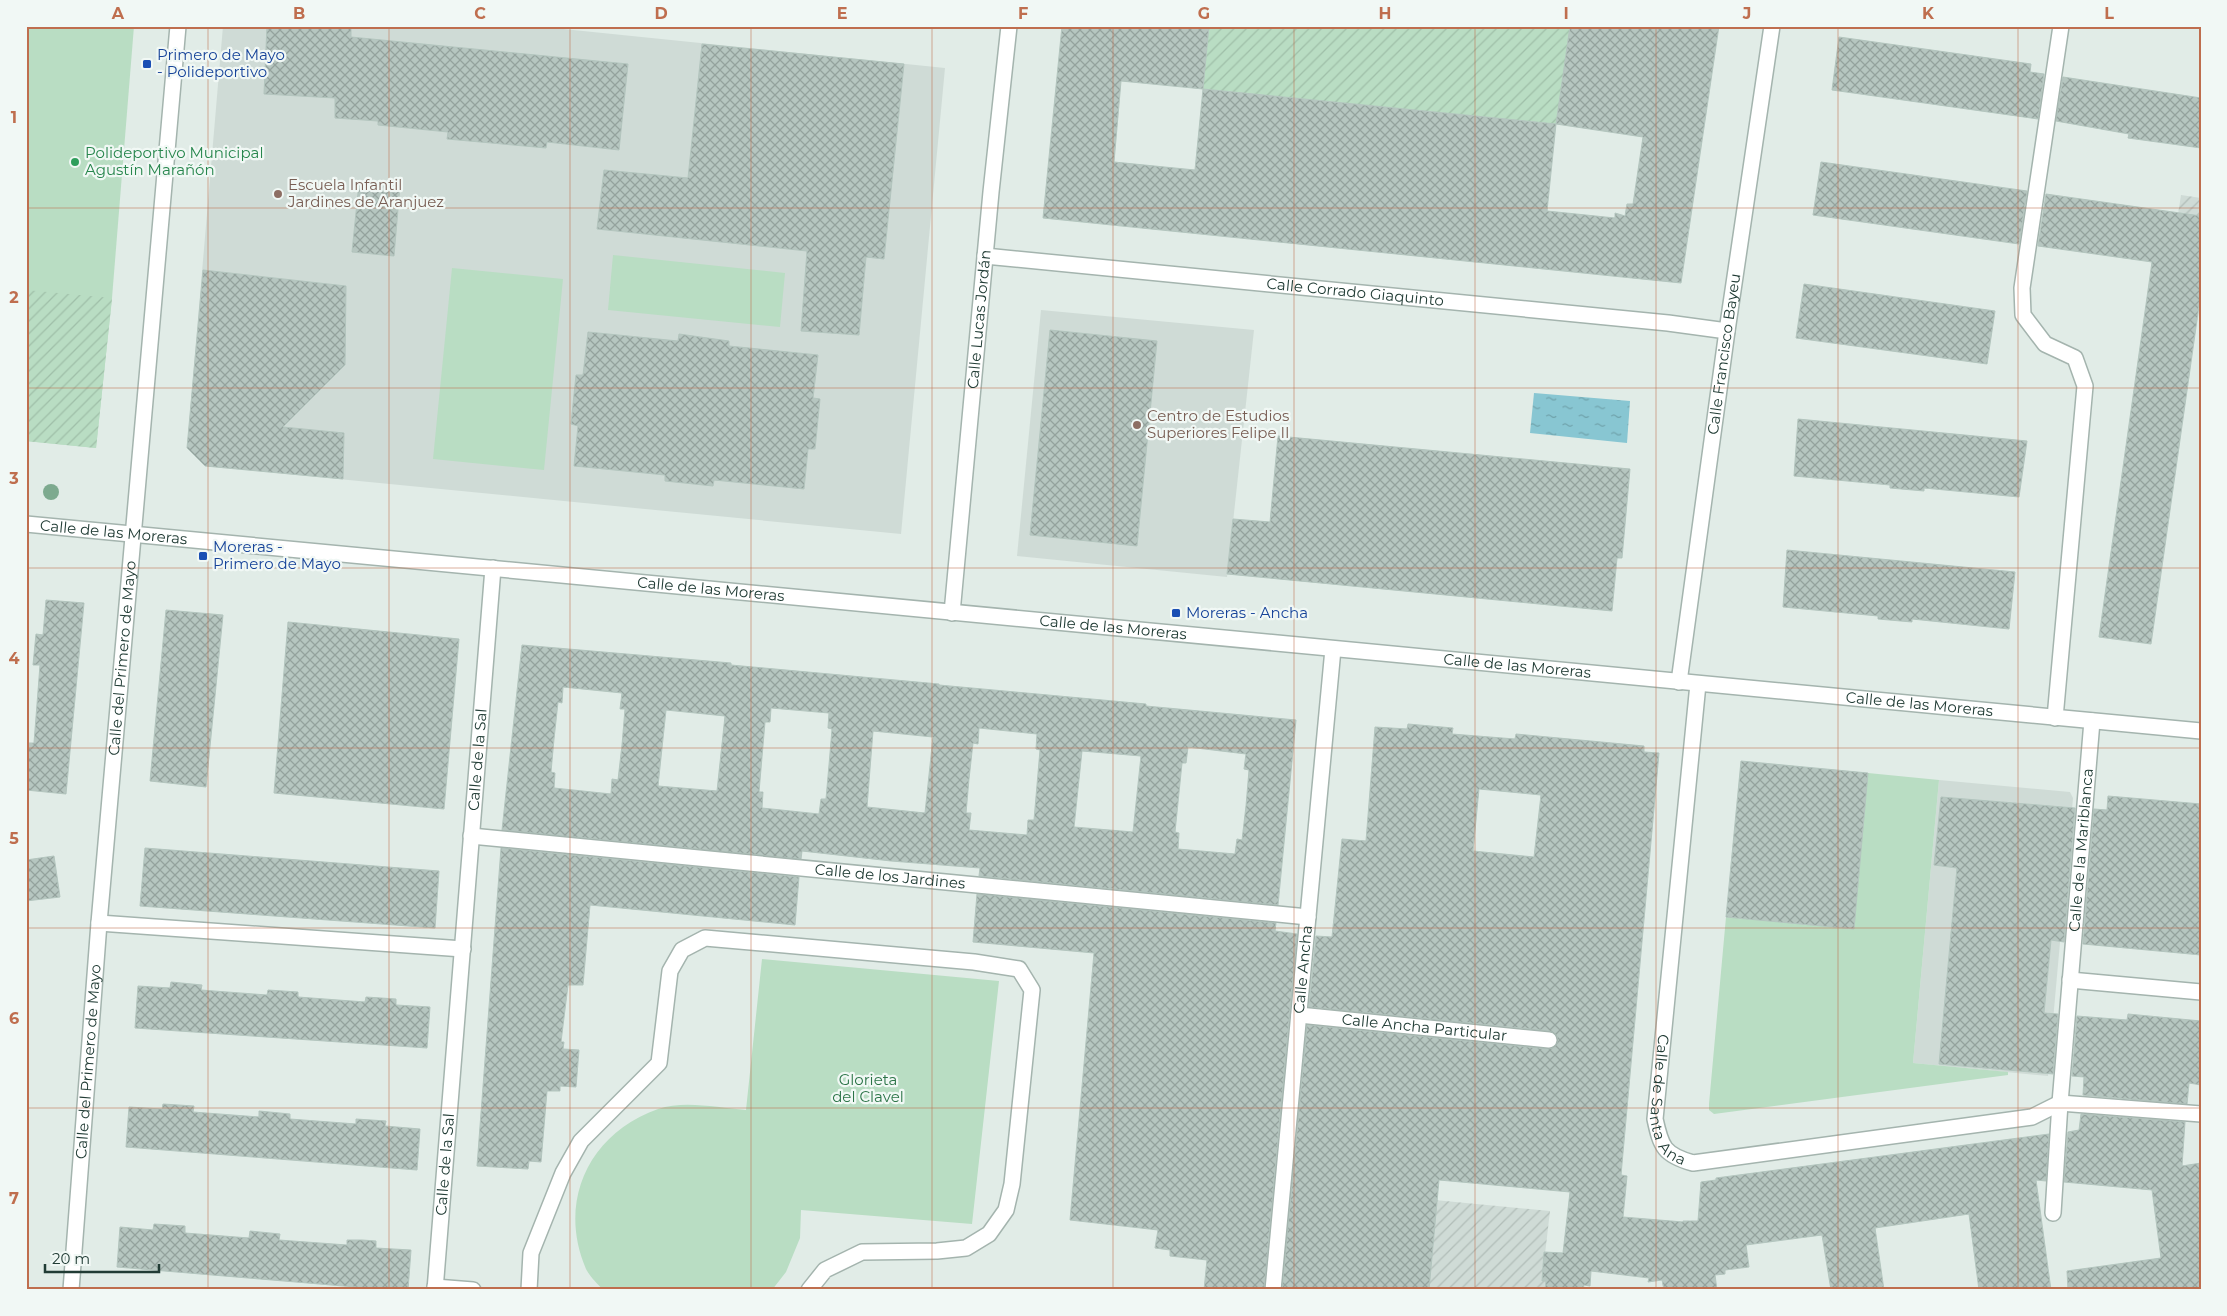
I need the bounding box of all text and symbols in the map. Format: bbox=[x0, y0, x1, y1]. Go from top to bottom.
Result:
text: A bbox=[111, 4, 125, 23]
text: B bbox=[293, 4, 305, 23]
text: C bbox=[474, 4, 486, 23]
text: D bbox=[654, 4, 668, 23]
text: E bbox=[837, 4, 847, 23]
text: F bbox=[1018, 4, 1028, 23]
text: G bbox=[1198, 4, 1210, 23]
text: H bbox=[1379, 4, 1391, 23]
text: I bbox=[1563, 4, 1569, 23]
text: J bbox=[1742, 4, 1751, 23]
text: K bbox=[1922, 4, 1935, 23]
text: L bbox=[2104, 4, 2114, 23]
place label: Primero de Mayo - Polideportivo bbox=[157, 45, 285, 81]
marker: Primero de Mayo - Polideportivo bbox=[141, 58, 153, 70]
text: 1 bbox=[11, 108, 17, 127]
place label: Polideportivo Municipal Agustín Marañón bbox=[85, 143, 263, 179]
marker: Polideportivo Municipal Agustín Marañón bbox=[69, 156, 81, 168]
place label: Escuela Infantil Jardines de Aranjuez bbox=[287, 175, 444, 211]
marker: Escuela Infantil Jardines de Aranjuez bbox=[272, 188, 284, 200]
street label: Calle Lucas Jordán bbox=[963, 249, 995, 390]
street label: Calle Francisco Bayeu bbox=[1703, 272, 1744, 436]
street label: Calle Corrado Giaquinto bbox=[1266, 274, 1445, 310]
text: 2 bbox=[9, 288, 19, 307]
place label: Centro de Estudios Superiores Felipe II bbox=[1147, 406, 1290, 442]
marker: Centro de Estudios Superiores Felipe II bbox=[1131, 419, 1143, 431]
text: 3 bbox=[8, 469, 19, 488]
street label: Calle de las Moreras bbox=[39, 515, 188, 548]
place label: Moreras - Primero de Mayo bbox=[213, 537, 341, 573]
marker: Moreras - Primero de Mayo bbox=[197, 550, 209, 562]
street label: Calle del Primero de Mayo bbox=[104, 560, 140, 756]
street label: Calle de las Moreras bbox=[636, 572, 786, 605]
place label: Moreras - Ancha bbox=[1186, 603, 1308, 622]
marker: Moreras - Ancha bbox=[1170, 607, 1182, 619]
street label: Calle de las Moreras bbox=[1039, 610, 1188, 643]
text: 4 bbox=[8, 649, 20, 668]
street label: Calle de las Moreras bbox=[1443, 649, 1592, 682]
street label: Calle de las Moreras bbox=[1845, 687, 1994, 720]
street label: Calle de la Sal bbox=[464, 708, 491, 812]
street label: Calle de la Mariblanca bbox=[2064, 767, 2097, 933]
text: 5 bbox=[9, 829, 19, 848]
street label: Calle de los Jardines bbox=[814, 859, 966, 893]
street label: Calle Ancha bbox=[1289, 924, 1316, 1014]
street label: Calle del Primero de Mayo bbox=[71, 963, 105, 1160]
text: 6 bbox=[9, 1009, 19, 1028]
street label: Calle Ancha Particular bbox=[1341, 1009, 1508, 1045]
street label: Calle de Santa Ana bbox=[1645, 1033, 1689, 1169]
park label: Glorieta del Clavel bbox=[832, 1070, 904, 1106]
street label: Calle de la Sal bbox=[431, 1112, 458, 1216]
text: 7 bbox=[9, 1189, 19, 1208]
scale bar bbox=[45, 1241, 159, 1273]
text: 20 m bbox=[52, 1249, 90, 1268]

